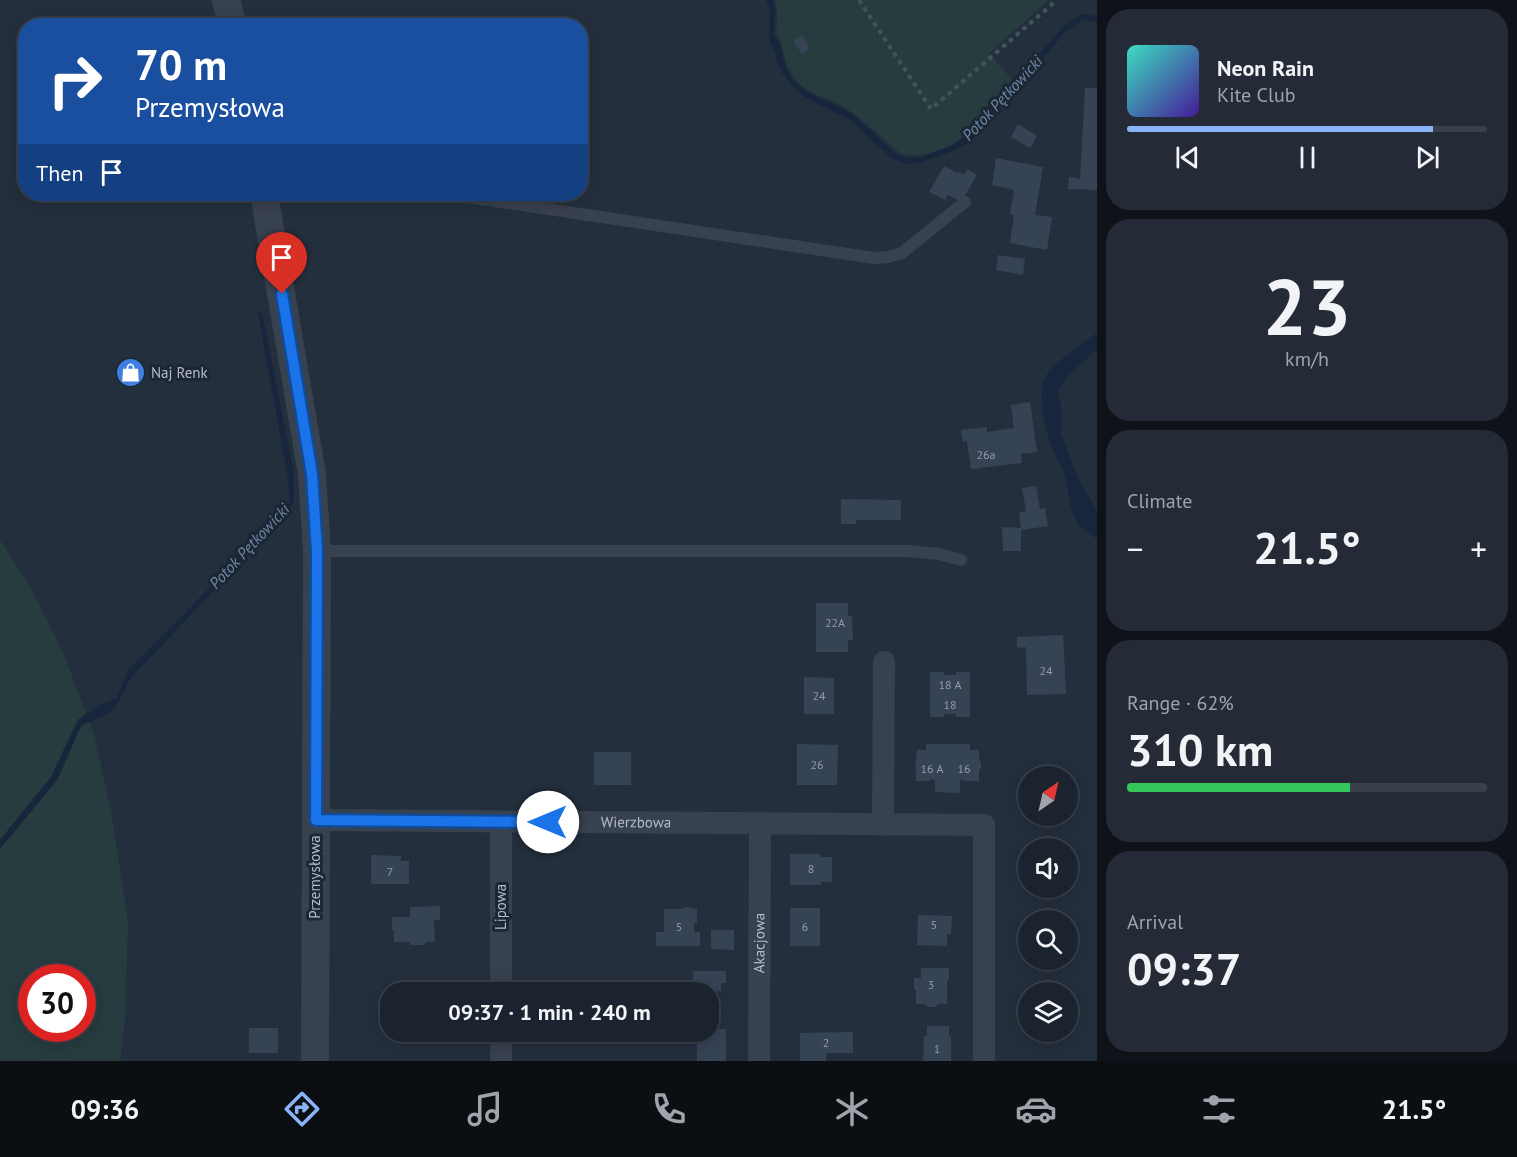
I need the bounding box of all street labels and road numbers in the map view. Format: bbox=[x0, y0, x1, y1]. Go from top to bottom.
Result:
street label: Wierzbowa bbox=[601, 812, 671, 832]
street label: Przemysłowa bbox=[305, 835, 324, 919]
street label: Lipowa bbox=[491, 884, 510, 930]
street label: Akacjowa bbox=[749, 913, 769, 973]

